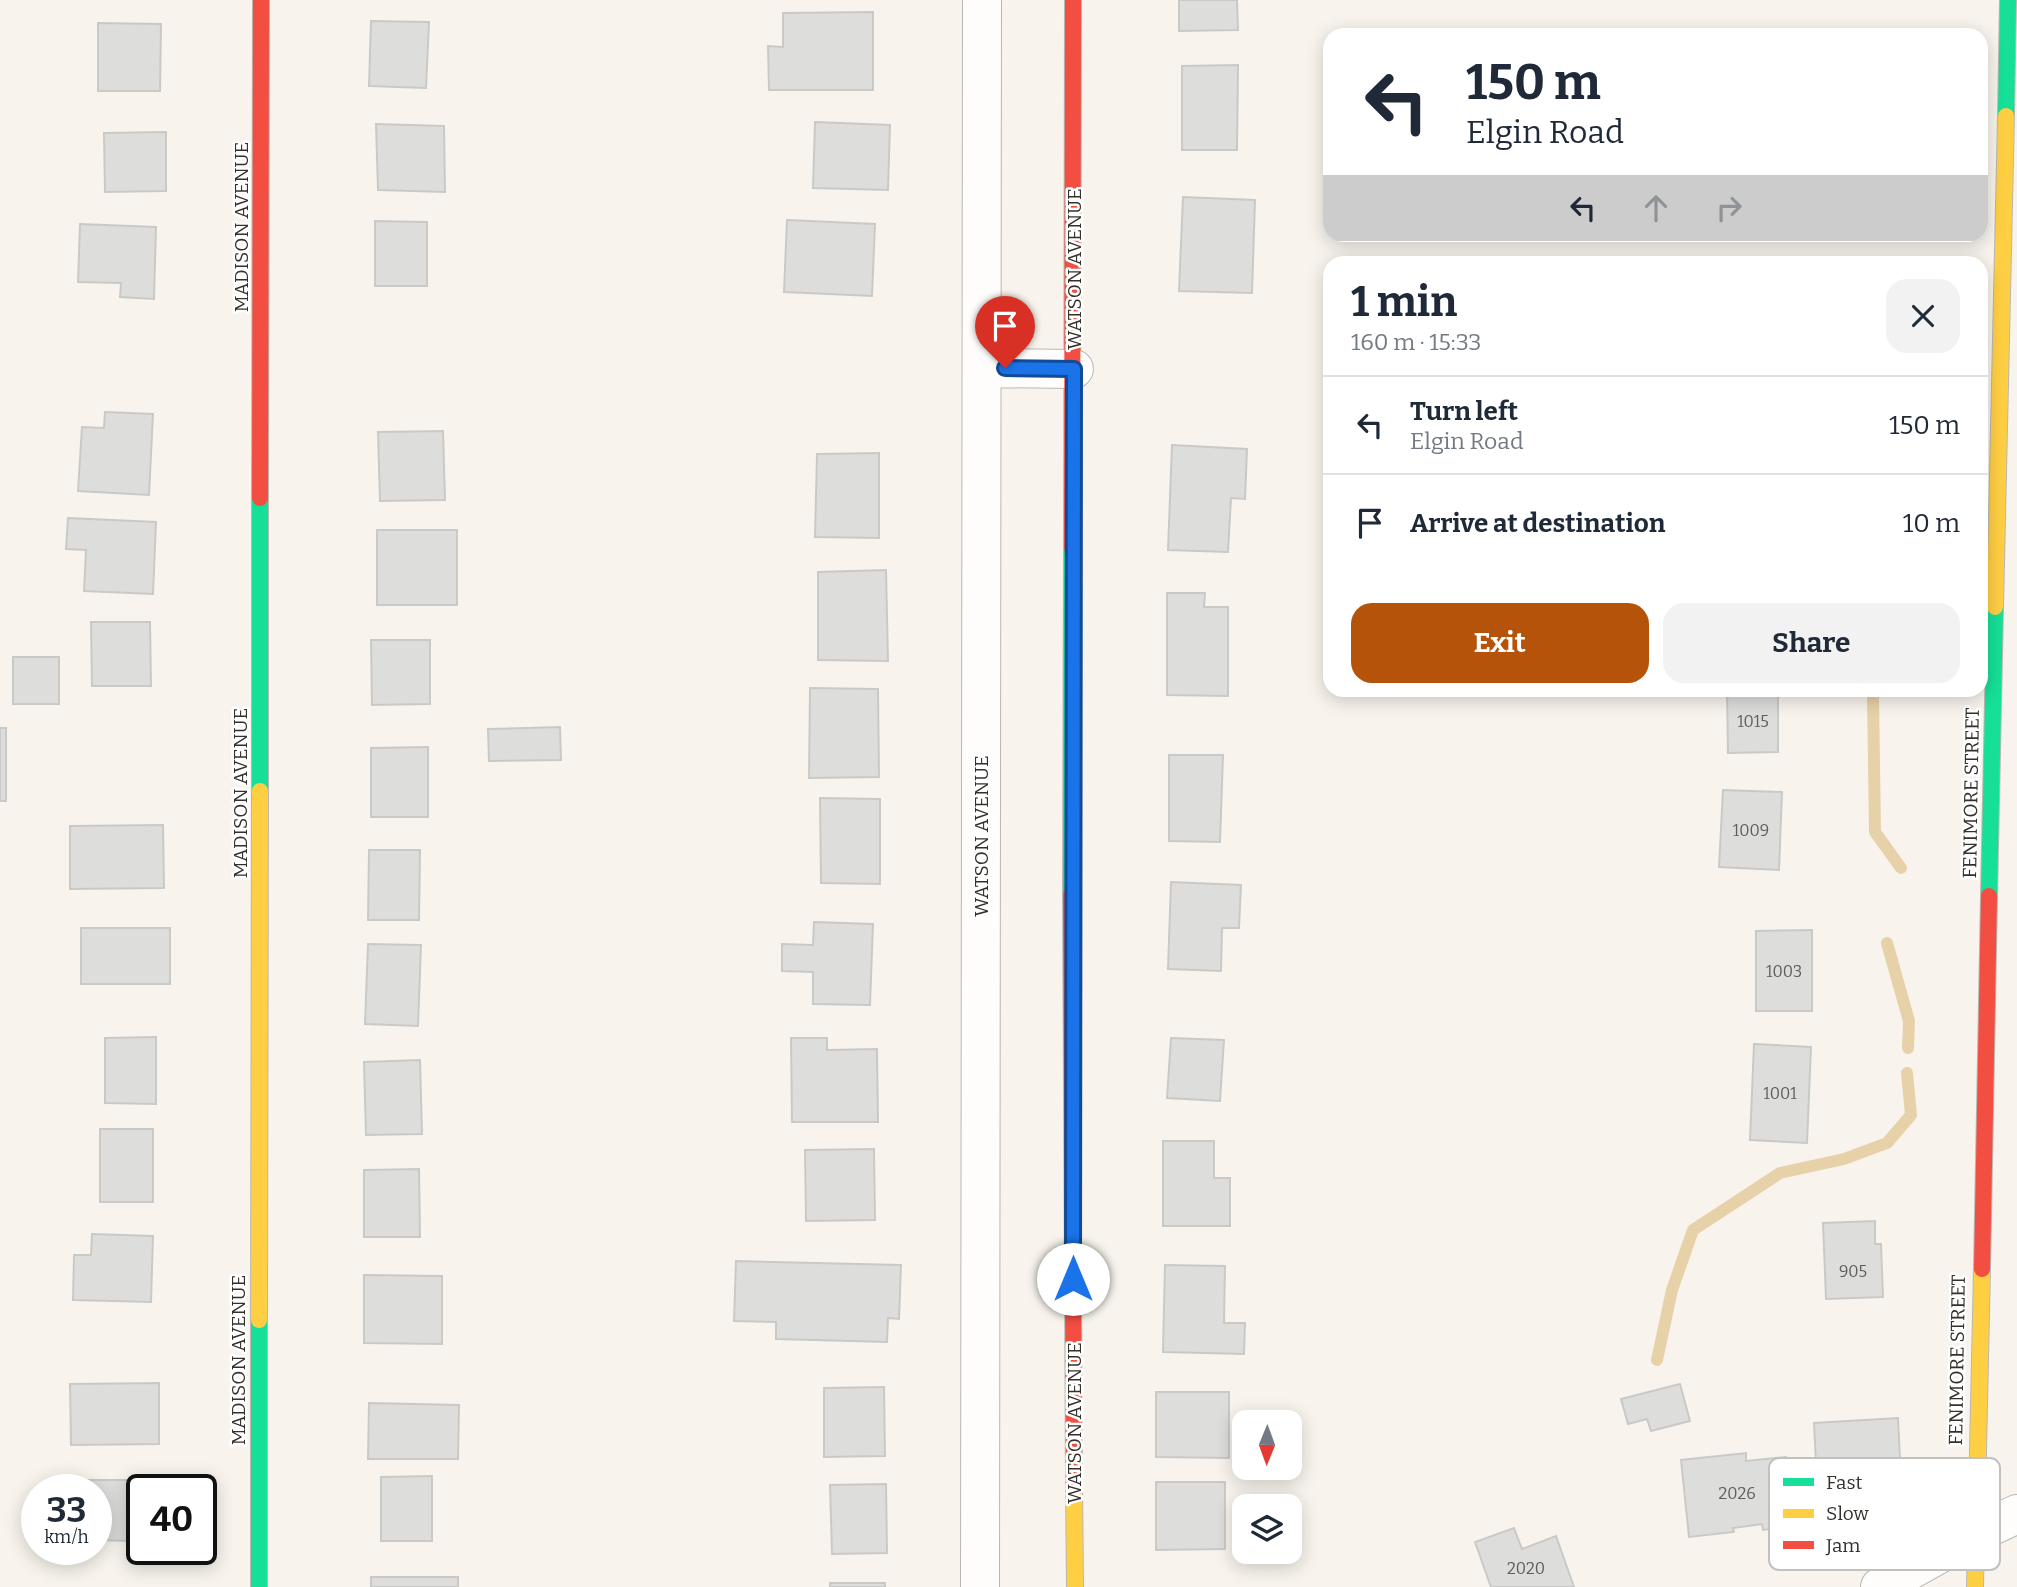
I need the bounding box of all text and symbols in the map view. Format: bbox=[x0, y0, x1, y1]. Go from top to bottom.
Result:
text: 150 m bbox=[1466, 53, 1601, 112]
icon: left bbox=[1351, 56, 1442, 147]
text: Elgin Road bbox=[1466, 113, 1624, 151]
street label: MADISON AVENUE bbox=[230, 142, 253, 312]
street label: WATSON AVENUE bbox=[1063, 188, 1086, 350]
icon: left bbox=[1564, 189, 1602, 227]
icon: ahead bbox=[1637, 189, 1675, 227]
icon: right bbox=[1710, 189, 1748, 227]
text: 1 min bbox=[1351, 277, 1457, 327]
button: close bbox=[1886, 279, 1960, 353]
pin bbox=[975, 296, 1035, 368]
icon: arrive bbox=[986, 307, 1024, 345]
text: 160 m · 15:33 bbox=[1351, 328, 1481, 356]
text: Turn left bbox=[1410, 396, 1518, 427]
icon: left bbox=[1351, 406, 1389, 444]
text: 150 m bbox=[1889, 410, 1960, 441]
text: Elgin Road bbox=[1410, 427, 1524, 455]
icon: arrive bbox=[1351, 504, 1389, 542]
text: Arrive at destination bbox=[1410, 508, 1665, 539]
text: 10 m bbox=[1903, 508, 1960, 539]
button: Exit bbox=[1351, 603, 1649, 683]
button: Share bbox=[1663, 603, 1960, 683]
street label: FENIMORE STREET bbox=[1958, 707, 1984, 879]
street label: MADISON AVENUE bbox=[229, 708, 252, 878]
house number: 1015 bbox=[1737, 712, 1769, 731]
street label: WATSON AVENUE bbox=[970, 755, 993, 917]
house number: 1009 bbox=[1733, 821, 1769, 840]
house number: 1003 bbox=[1766, 962, 1802, 981]
house number: 1001 bbox=[1763, 1084, 1797, 1103]
position arrow bbox=[1036, 1242, 1110, 1316]
house number: 905 bbox=[1839, 1262, 1867, 1281]
street label: FENIMORE STREET bbox=[1944, 1274, 1970, 1446]
street label: MADISON AVENUE bbox=[227, 1275, 250, 1445]
street label: WATSON AVENUE bbox=[1063, 1342, 1086, 1504]
north arrow bbox=[1232, 1410, 1302, 1480]
map controls bbox=[1232, 1410, 1302, 1564]
legend bbox=[1769, 1458, 2000, 1570]
text: Fast bbox=[1826, 1471, 1863, 1494]
speed limit sign: 40 bbox=[126, 1474, 217, 1565]
house number: 2026 bbox=[1718, 1484, 1756, 1503]
text: 33 bbox=[47, 1489, 86, 1531]
button: layers bbox=[1232, 1494, 1302, 1564]
text: Slow bbox=[1826, 1502, 1869, 1525]
text: km/h bbox=[44, 1526, 89, 1548]
text: Jam bbox=[1825, 1534, 1860, 1557]
house number: 2020 bbox=[1507, 1559, 1545, 1578]

